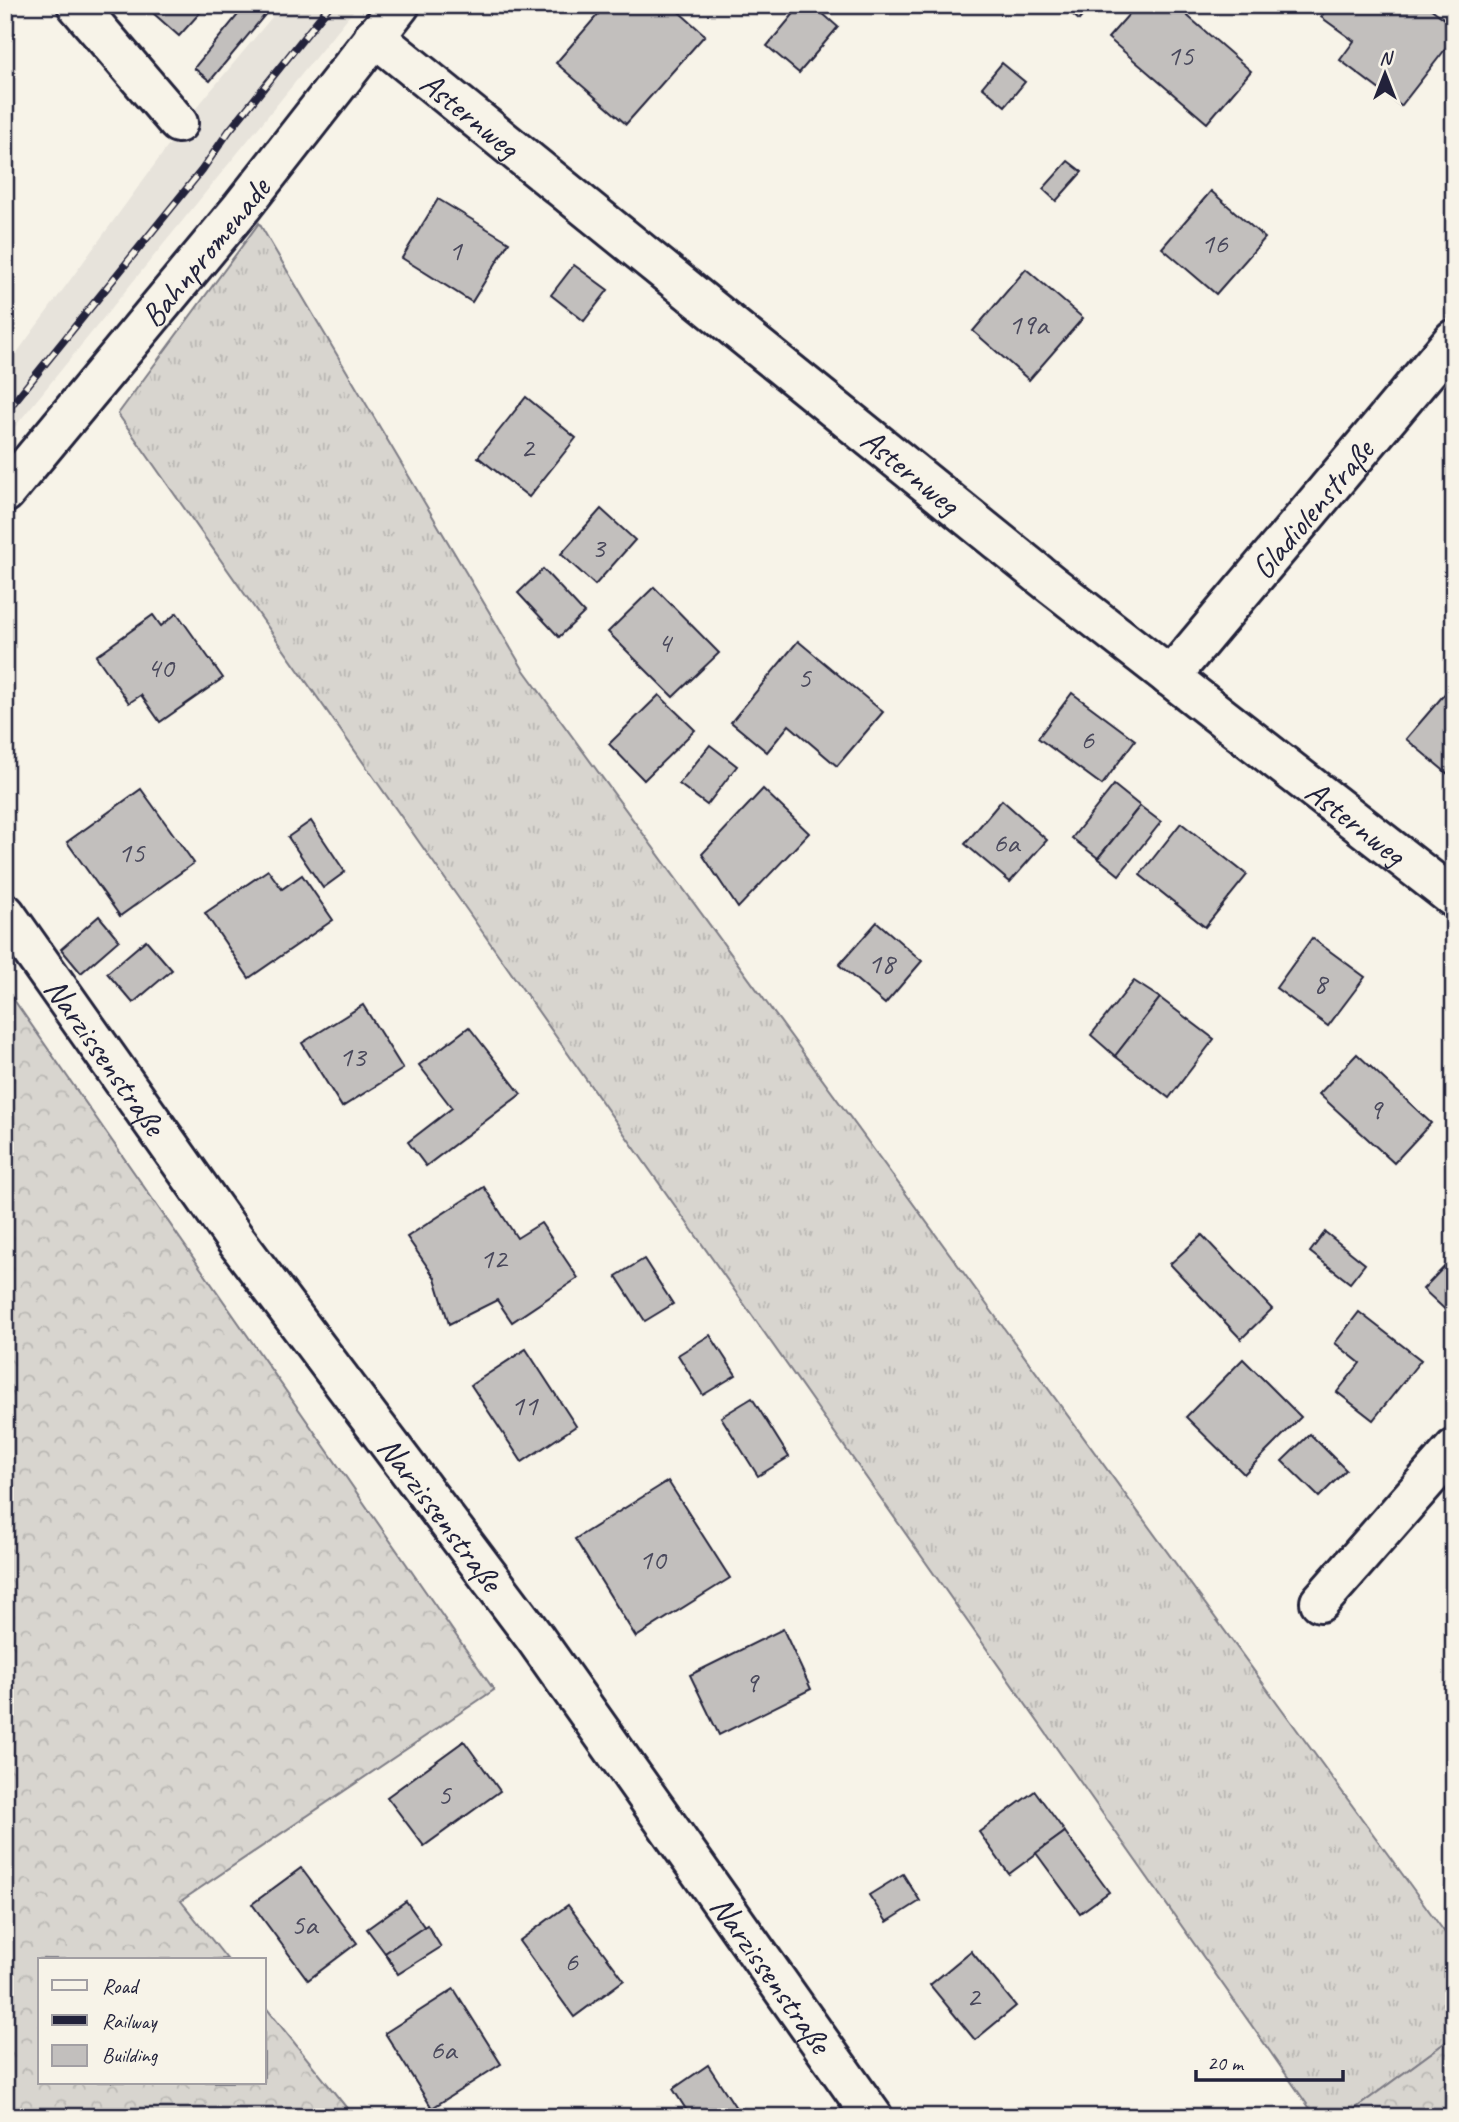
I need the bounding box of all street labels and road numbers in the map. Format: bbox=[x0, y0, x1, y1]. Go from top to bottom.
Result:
street label: Asternweg bbox=[412, 62, 530, 169]
street label: Bahnpromenade bbox=[131, 167, 281, 336]
street label: Asternweg bbox=[852, 419, 970, 526]
street label: Gladiolenstraße bbox=[1242, 429, 1384, 588]
street label: Asternweg bbox=[1297, 771, 1416, 876]
street label: Narzissenstraße bbox=[35, 970, 176, 1145]
street label: Narzissenstraße bbox=[369, 1428, 514, 1601]
street label: Narzissenstraße bbox=[701, 1887, 842, 2063]

